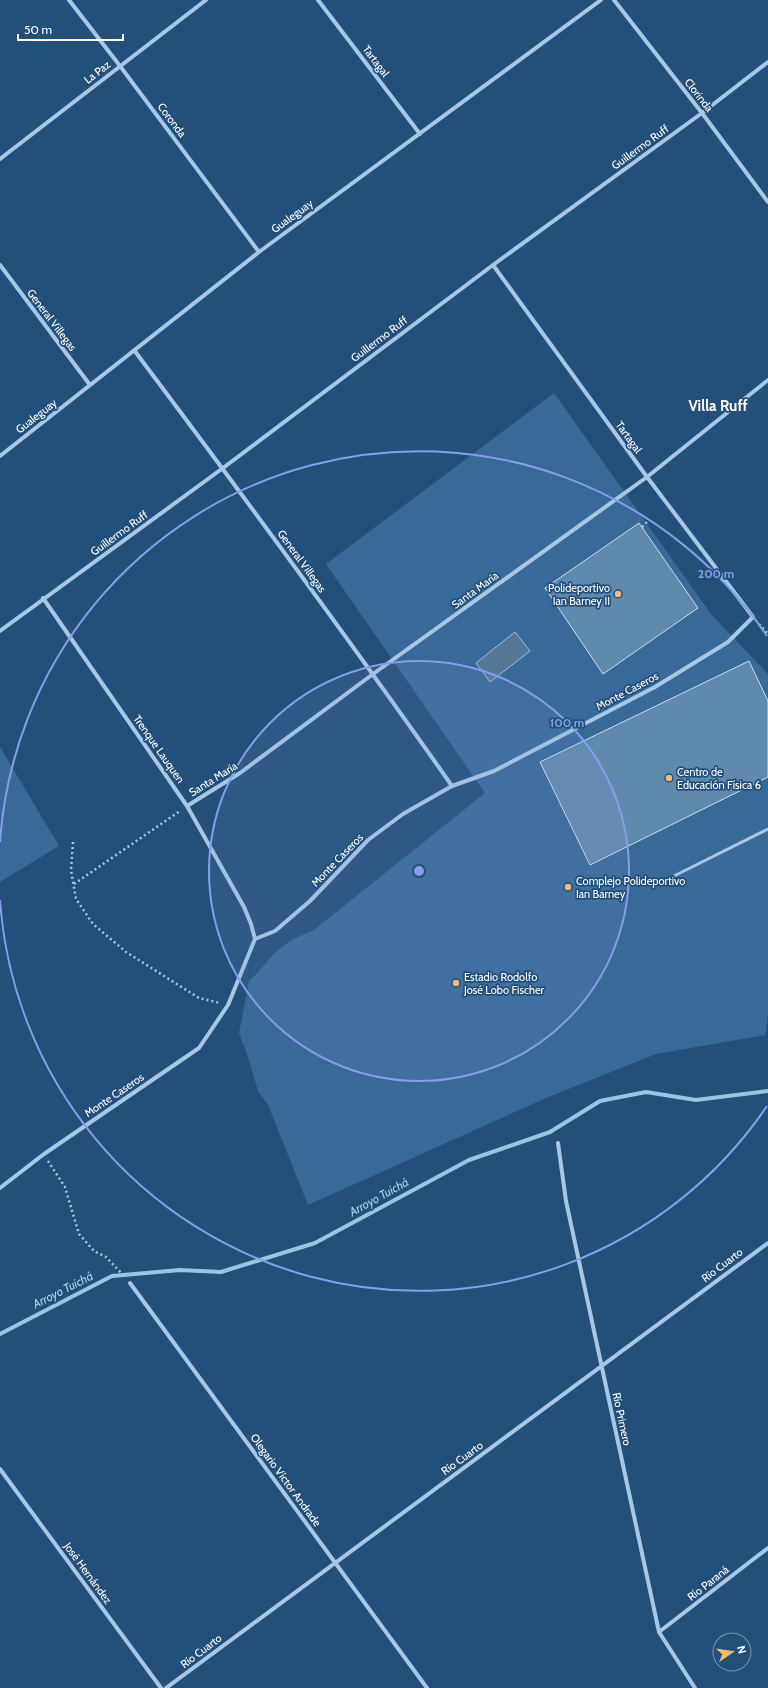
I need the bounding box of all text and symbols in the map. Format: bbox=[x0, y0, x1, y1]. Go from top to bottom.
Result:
scale bar bbox=[18, 16, 123, 42]
text: 50 m bbox=[24, 22, 52, 37]
street label: Tartagal bbox=[359, 42, 393, 80]
street label: La Paz bbox=[81, 57, 113, 87]
street label: Clorinda bbox=[682, 75, 717, 115]
street label: Coronda bbox=[154, 100, 190, 141]
street label: Guillermo Ruff bbox=[609, 121, 672, 172]
street label: Gualeguay bbox=[268, 196, 316, 236]
street label: General Villegas bbox=[24, 286, 80, 354]
street label: Guillermo Ruff bbox=[348, 313, 410, 365]
street label: Gualeguay bbox=[13, 395, 60, 436]
district label: Villa Ruff bbox=[688, 397, 748, 415]
street label: Tartagal bbox=[613, 418, 646, 456]
street label: Guillermo Ruff bbox=[88, 507, 151, 558]
street label: General Villegas bbox=[275, 527, 330, 595]
text: 200 m bbox=[698, 566, 734, 581]
street label: Santa María bbox=[449, 568, 502, 612]
place label: Polideportivo Ian Barney II bbox=[548, 581, 610, 608]
marker: Polideportivo Ian Barney II bbox=[613, 589, 623, 599]
street label: Monte Caseros bbox=[593, 668, 661, 713]
street label: Trenque Lauquen bbox=[130, 712, 188, 786]
text: 100 m bbox=[550, 715, 584, 730]
street label: Santa María bbox=[186, 758, 240, 799]
place label: Centro de Educación Física 6 bbox=[677, 765, 761, 792]
marker: Centro de Educación Física 6 bbox=[664, 773, 674, 783]
street label: Monte Caseros bbox=[308, 830, 366, 890]
centre of rings bbox=[412, 864, 426, 878]
place label: Complejo Polideportivo Ian Barney bbox=[576, 874, 685, 901]
marker: Complejo Polideportivo Ian Barney bbox=[563, 882, 573, 892]
place label: Estadio Rodolfo José Lobo Fischer bbox=[463, 970, 545, 997]
marker: Estadio Rodolfo José Lobo Fischer bbox=[451, 978, 461, 988]
street label: Monte Caseros bbox=[82, 1070, 147, 1120]
water label: Arroyo Tuichá bbox=[346, 1174, 411, 1220]
street label: Río Cuarto bbox=[699, 1245, 745, 1285]
water label: Arroyo Tuichá bbox=[29, 1268, 95, 1312]
street label: Río Primero bbox=[610, 1391, 634, 1447]
street label: Olegario Víctor Andrade bbox=[248, 1431, 325, 1529]
street label: Río Cuarto bbox=[438, 1438, 486, 1478]
street label: José Hernández bbox=[60, 1539, 115, 1606]
street label: Río Paraná bbox=[684, 1562, 732, 1604]
street label: Río Cuarto bbox=[178, 1631, 224, 1671]
north arrow bbox=[712, 1632, 752, 1672]
text: N bbox=[734, 1644, 749, 1655]

